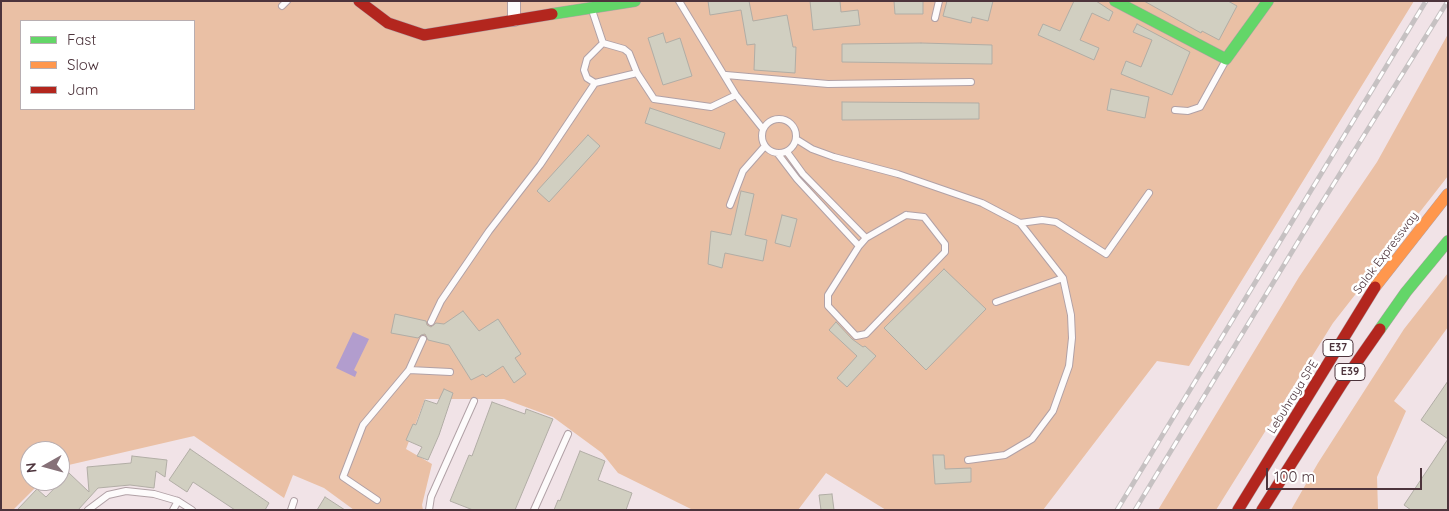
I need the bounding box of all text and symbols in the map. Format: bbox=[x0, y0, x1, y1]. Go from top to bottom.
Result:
legend bbox=[20, 20, 195, 110]
text: Fast bbox=[67, 30, 96, 49]
text: Slow bbox=[67, 55, 99, 74]
text: Jam bbox=[67, 80, 98, 99]
street label: Salak Expressway bbox=[1350, 209, 1422, 297]
road number: E37 bbox=[1323, 339, 1353, 356]
street label: Lebuhraya SPE bbox=[1265, 358, 1321, 436]
road number: E39 bbox=[1335, 364, 1365, 381]
north arrow bbox=[20, 441, 70, 491]
scale bar bbox=[1269, 458, 1425, 490]
text: N bbox=[22, 462, 41, 474]
text: 100 m bbox=[1274, 467, 1315, 486]

